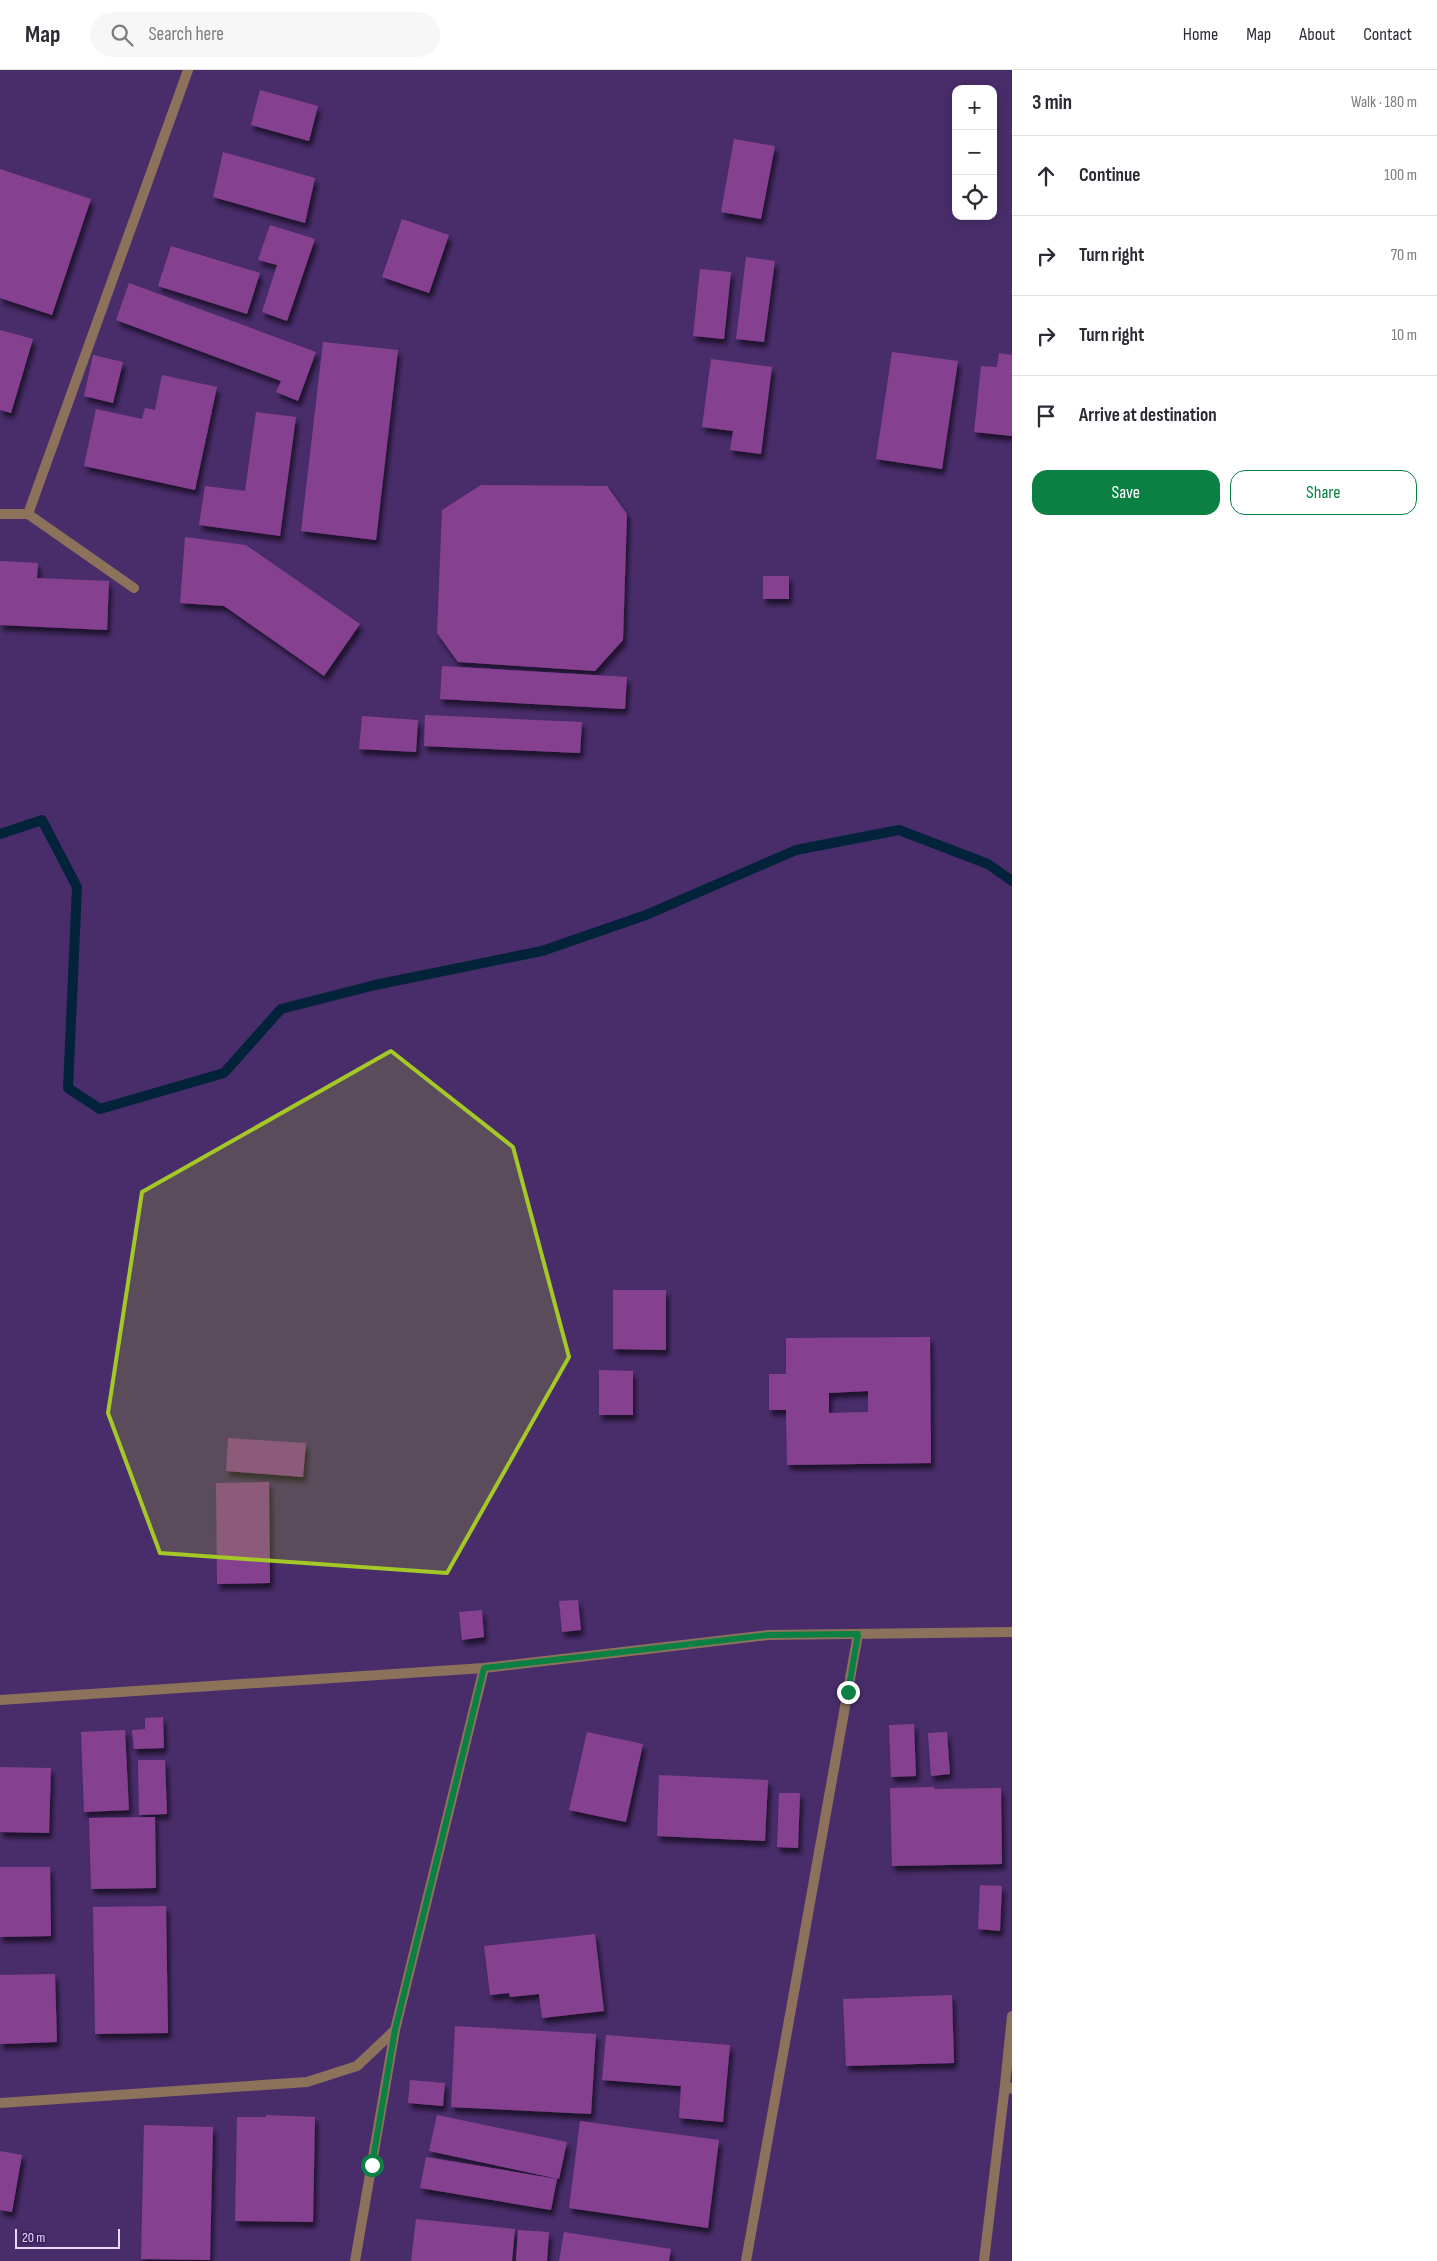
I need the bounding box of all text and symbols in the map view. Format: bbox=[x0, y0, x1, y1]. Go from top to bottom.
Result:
search box bbox=[90, 12, 440, 57]
text: Map bbox=[25, 20, 60, 49]
icon: search bbox=[108, 21, 136, 49]
text: Search here bbox=[148, 23, 224, 46]
text: Home bbox=[1183, 24, 1218, 45]
text: Map bbox=[1246, 24, 1271, 45]
text: About bbox=[1299, 24, 1335, 45]
text: Contact bbox=[1363, 24, 1412, 45]
map controls bbox=[952, 85, 997, 220]
button: + bbox=[952, 85, 997, 130]
text: 3 min bbox=[1032, 90, 1072, 115]
text: Walk · 180 m bbox=[1351, 93, 1417, 112]
button: − bbox=[952, 130, 997, 175]
icon: ahead bbox=[1032, 162, 1060, 190]
text: Continue bbox=[1079, 164, 1140, 187]
text: 100 m bbox=[1384, 166, 1417, 185]
button: locate bbox=[952, 175, 997, 220]
icon: right bbox=[1032, 242, 1060, 270]
text: Turn right bbox=[1079, 244, 1144, 267]
text: 70 m bbox=[1391, 246, 1417, 265]
icon: right bbox=[1032, 322, 1060, 350]
text: Turn right bbox=[1079, 324, 1144, 347]
text: 10 m bbox=[1391, 326, 1417, 345]
icon: arrive bbox=[1032, 402, 1060, 430]
text: Arrive at destination bbox=[1079, 404, 1217, 427]
button: Save bbox=[1032, 470, 1220, 515]
button: Share bbox=[1230, 470, 1417, 515]
route end bbox=[837, 1681, 860, 1704]
route start bbox=[361, 2154, 384, 2177]
scale bar bbox=[15, 2226, 120, 2249]
text: 20 m bbox=[22, 2229, 45, 2246]

